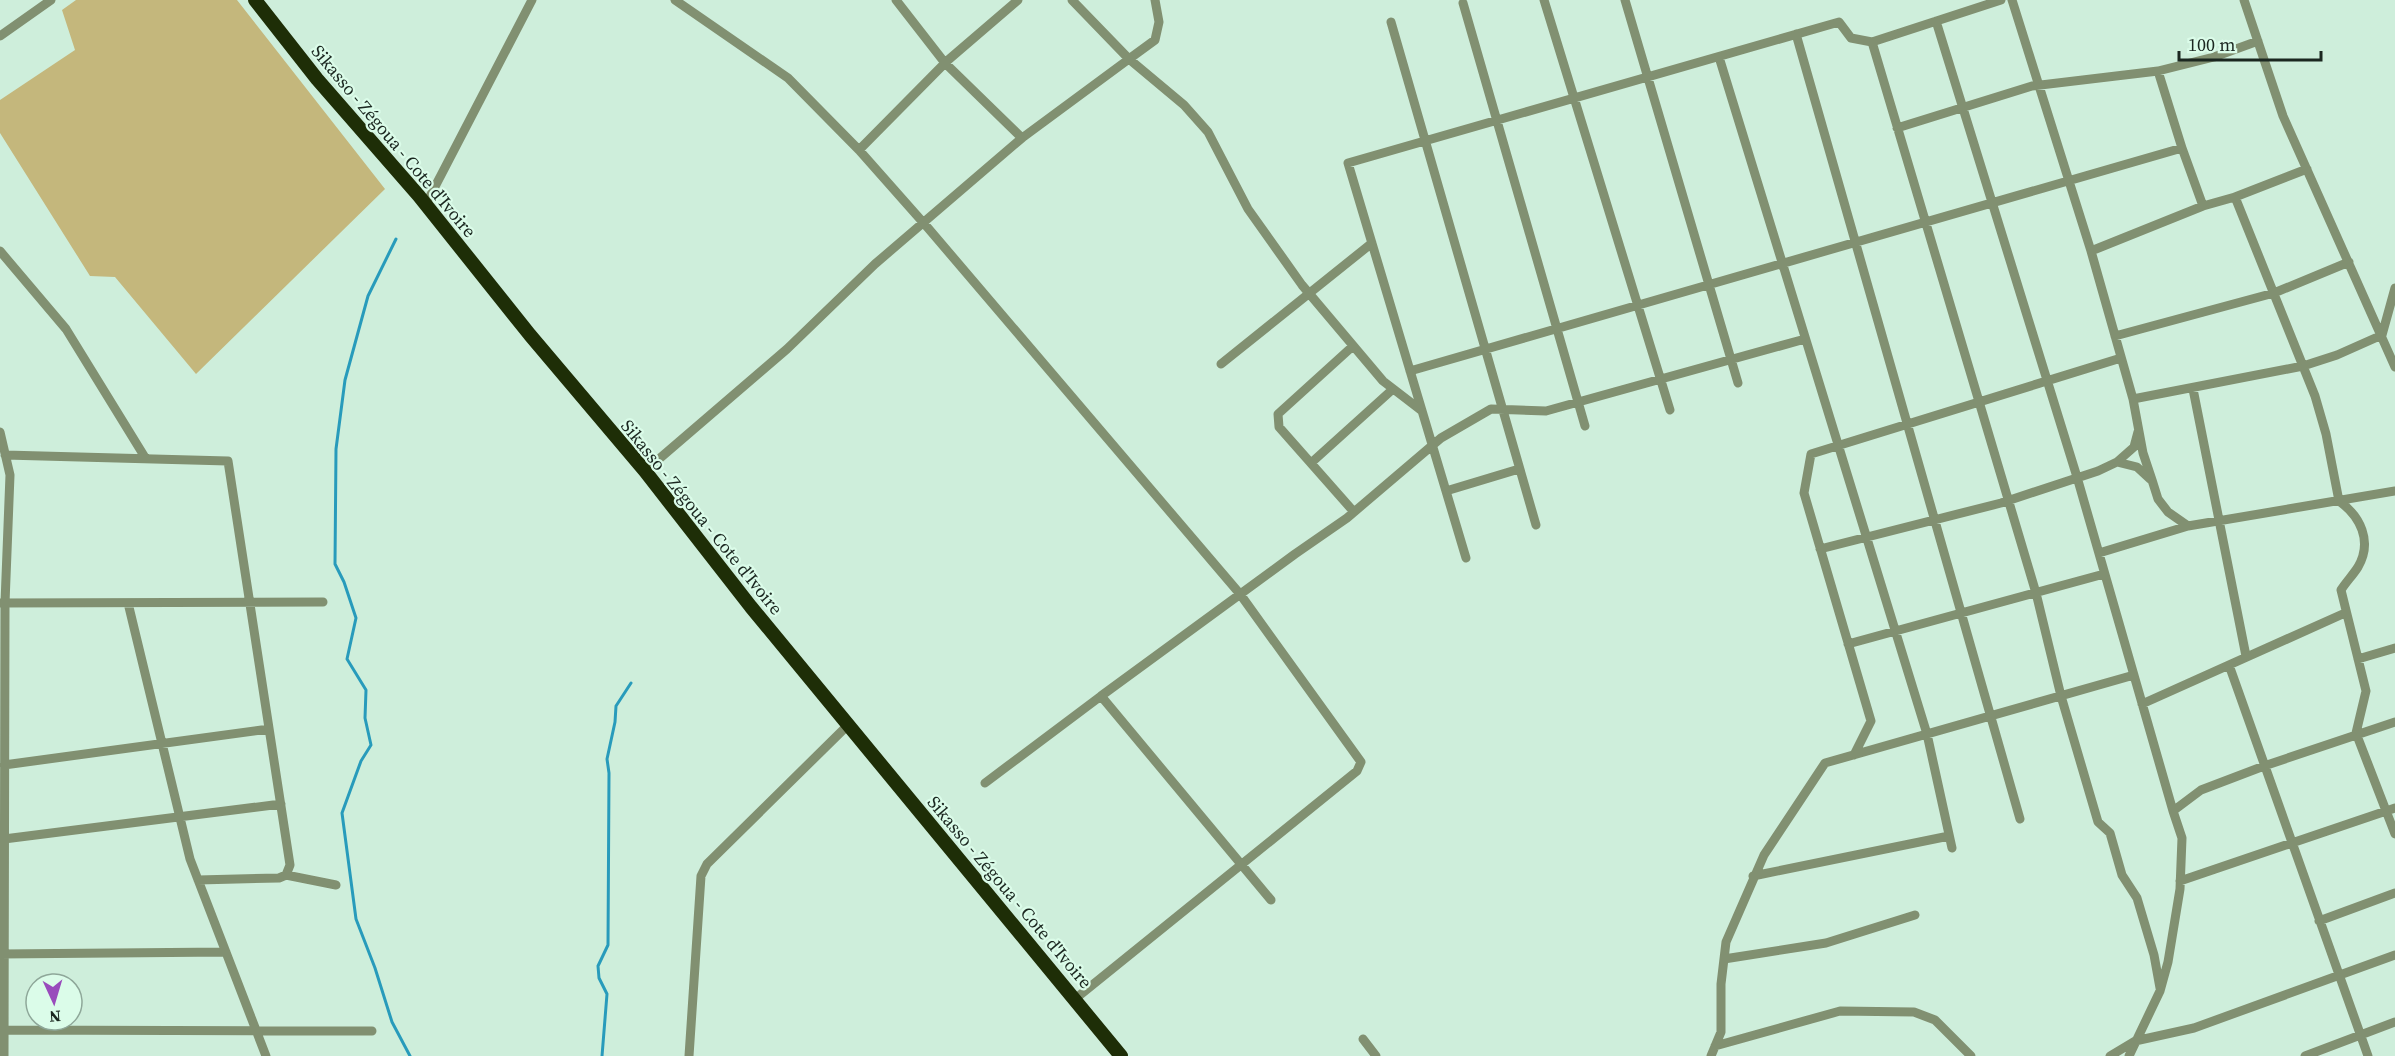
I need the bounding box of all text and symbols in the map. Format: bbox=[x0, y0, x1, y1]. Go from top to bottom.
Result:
scale bar bbox=[2179, 24, 2322, 62]
text: 100 m bbox=[2188, 32, 2235, 57]
street label: Sikasso - Zégoua - Cote d'Ivoire bbox=[306, 39, 482, 243]
street label: Sikasso - Zégoua - Cote d'Ivoire bbox=[615, 414, 789, 620]
street label: Sikasso - Zégoua - Cote d'Ivoire bbox=[922, 790, 1098, 994]
north arrow bbox=[24, 972, 84, 1032]
text: N bbox=[48, 1006, 62, 1028]

